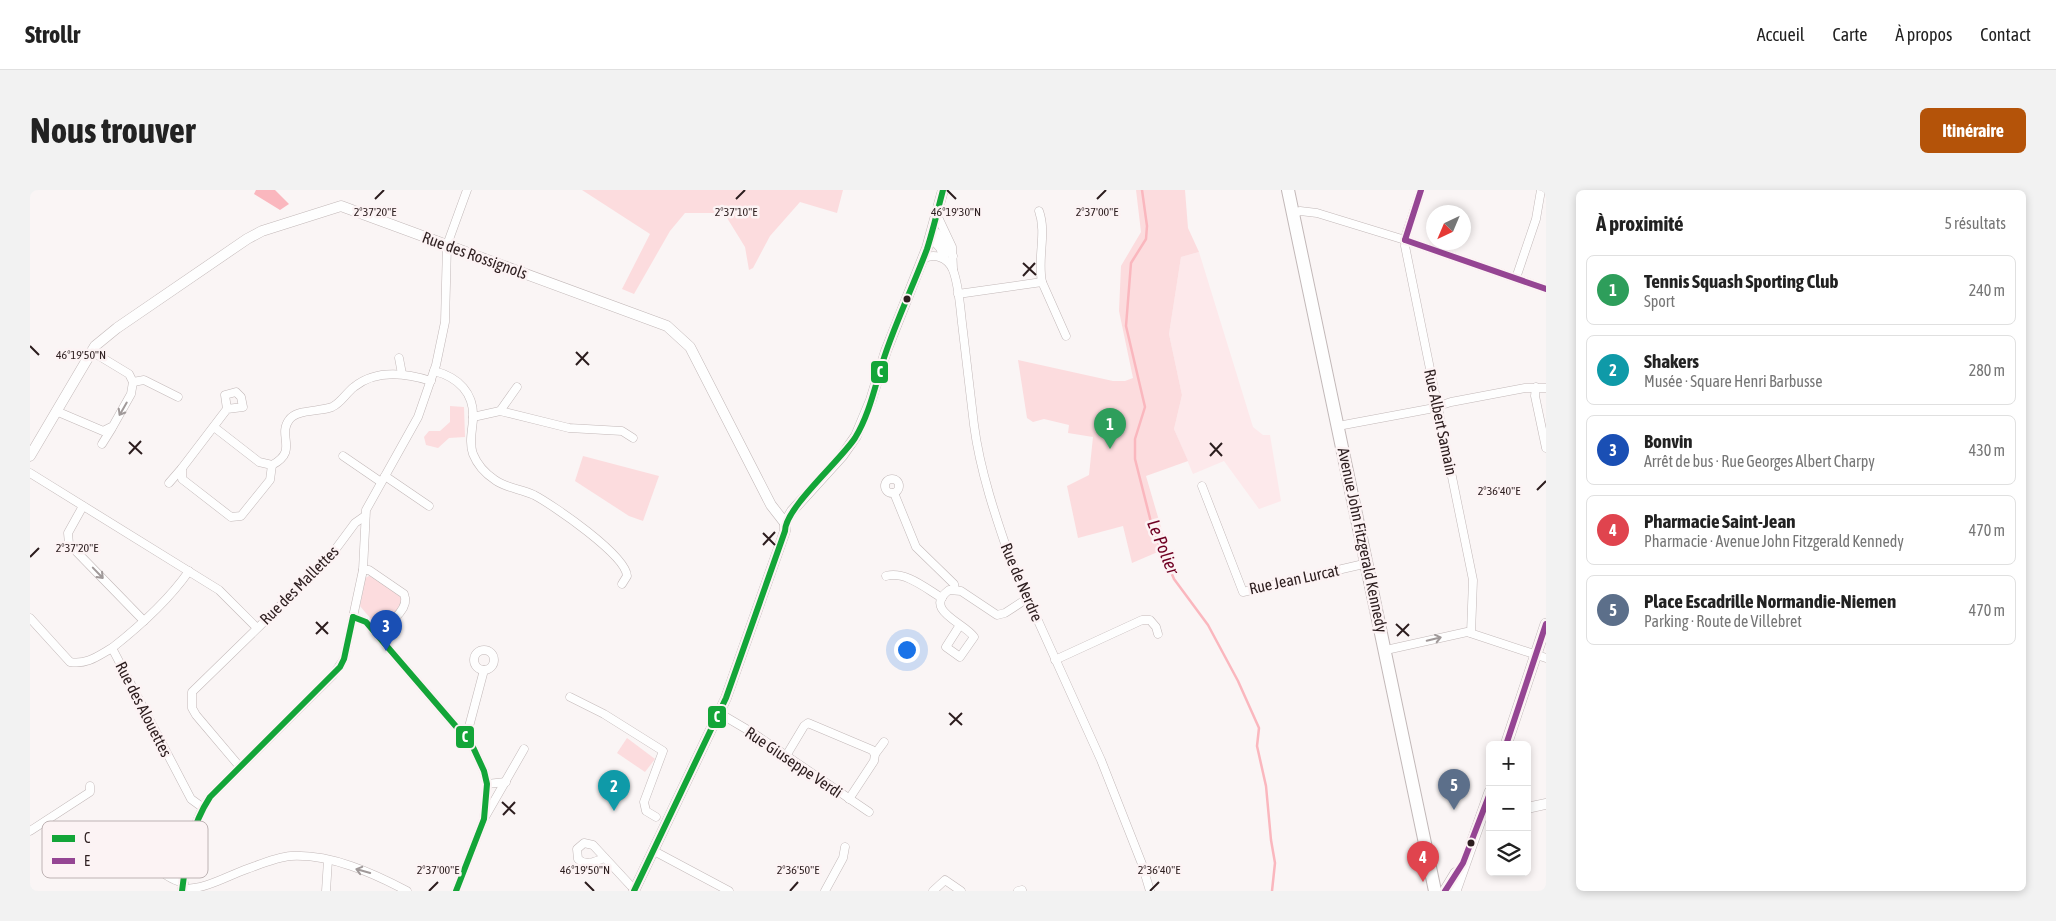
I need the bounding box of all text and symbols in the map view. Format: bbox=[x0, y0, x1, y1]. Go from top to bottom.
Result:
text: Strollr bbox=[25, 21, 80, 48]
text: Accueil bbox=[1757, 24, 1805, 45]
text: Carte bbox=[1833, 24, 1867, 45]
text: À propos bbox=[1895, 24, 1952, 45]
text: Contact bbox=[1980, 24, 2031, 45]
button: Itinéraire bbox=[1920, 108, 2026, 153]
text: Nous trouver bbox=[30, 110, 195, 150]
text: 2°37'20"E bbox=[354, 205, 396, 219]
text: 2°37'10"E bbox=[715, 205, 757, 219]
text: 46°19'30"N bbox=[931, 205, 981, 219]
text: 2°37'00"E bbox=[1076, 205, 1118, 219]
north arrow bbox=[1426, 205, 1471, 250]
text: À proximité bbox=[1596, 211, 1684, 235]
text: 5 résultats bbox=[1944, 214, 2006, 232]
street label: Rue des Rossignols bbox=[420, 228, 530, 283]
text: Tennis Squash Sporting Club bbox=[1644, 270, 1838, 292]
text: 1 bbox=[1609, 281, 1617, 299]
text: 240 m bbox=[1969, 281, 2005, 299]
text: Sport bbox=[1644, 292, 1675, 310]
unlabelled marker bbox=[902, 294, 912, 304]
text: 46°19'50"N bbox=[56, 348, 106, 362]
text: Shakers bbox=[1644, 350, 1699, 372]
line badge: C bbox=[870, 360, 889, 384]
text: 2 bbox=[1609, 361, 1617, 379]
text: 280 m bbox=[1969, 361, 2005, 379]
text: C bbox=[877, 364, 884, 380]
street label: Rue Albert Samain bbox=[1421, 367, 1461, 477]
text: Musée · Square Henri Barbusse bbox=[1644, 372, 1823, 390]
one-way arrow bbox=[117, 402, 127, 416]
pin: 1 bbox=[1094, 408, 1126, 449]
text: Bonvin bbox=[1644, 430, 1693, 452]
text: 3 bbox=[1609, 441, 1617, 459]
text: 430 m bbox=[1969, 441, 2005, 459]
street label: Avenue John Fitzgerald Kennedy bbox=[1334, 446, 1391, 635]
text: Arrêt de bus · Rue Georges Albert Charpy bbox=[1644, 452, 1875, 470]
text: 2°36'40"E bbox=[1478, 484, 1520, 498]
text: Pharmacie Saint-Jean bbox=[1644, 510, 1796, 532]
water label: Le Polier bbox=[1143, 516, 1184, 578]
text: 4 bbox=[1609, 521, 1617, 539]
text: 470 m bbox=[1969, 521, 2005, 539]
text: Pharmacie · Avenue John Fitzgerald Kennedy bbox=[1644, 532, 1904, 550]
street label: Rue de Nerdre bbox=[997, 540, 1047, 624]
text: 2°37'20"E bbox=[56, 541, 98, 555]
street label: Rue des Mallettes bbox=[256, 542, 342, 628]
street label: Rue Jean Lurcat bbox=[1247, 561, 1341, 597]
one-way arrow bbox=[91, 567, 103, 579]
text: Place Escadrille Normandie-Niemen bbox=[1644, 590, 1896, 612]
text: 5 bbox=[1609, 601, 1617, 619]
text: 470 m bbox=[1969, 601, 2005, 619]
pin: 3 bbox=[370, 610, 402, 651]
text: Parking · Route de Villebret bbox=[1644, 612, 1802, 630]
one-way arrow bbox=[1425, 634, 1441, 643]
your location bbox=[894, 637, 920, 663]
street label: Rue des Alouettes bbox=[112, 658, 176, 760]
line badge: C bbox=[707, 705, 727, 729]
text: C bbox=[714, 709, 721, 725]
street label: Rue Giuseppe Verdi bbox=[741, 723, 846, 802]
line badge: C bbox=[455, 725, 475, 749]
text: C bbox=[462, 729, 469, 745]
map controls bbox=[1486, 741, 1531, 876]
button: + bbox=[1486, 741, 1531, 786]
pin: 5 bbox=[1438, 769, 1470, 810]
pin: 2 bbox=[598, 770, 630, 811]
button: − bbox=[1486, 786, 1531, 831]
legend bbox=[42, 821, 208, 878]
text: C bbox=[84, 830, 91, 846]
button: layers bbox=[1486, 831, 1531, 876]
unlabelled marker bbox=[1466, 838, 1476, 848]
pin: 4 bbox=[1407, 841, 1439, 882]
text: E bbox=[84, 853, 90, 869]
text: 2°37'00"E bbox=[417, 863, 459, 877]
text: 46°19'50"N bbox=[560, 863, 610, 877]
text: 2°36'50"E bbox=[777, 863, 819, 877]
text: 2°36'40"E bbox=[1138, 863, 1180, 877]
one-way arrow bbox=[355, 865, 371, 875]

